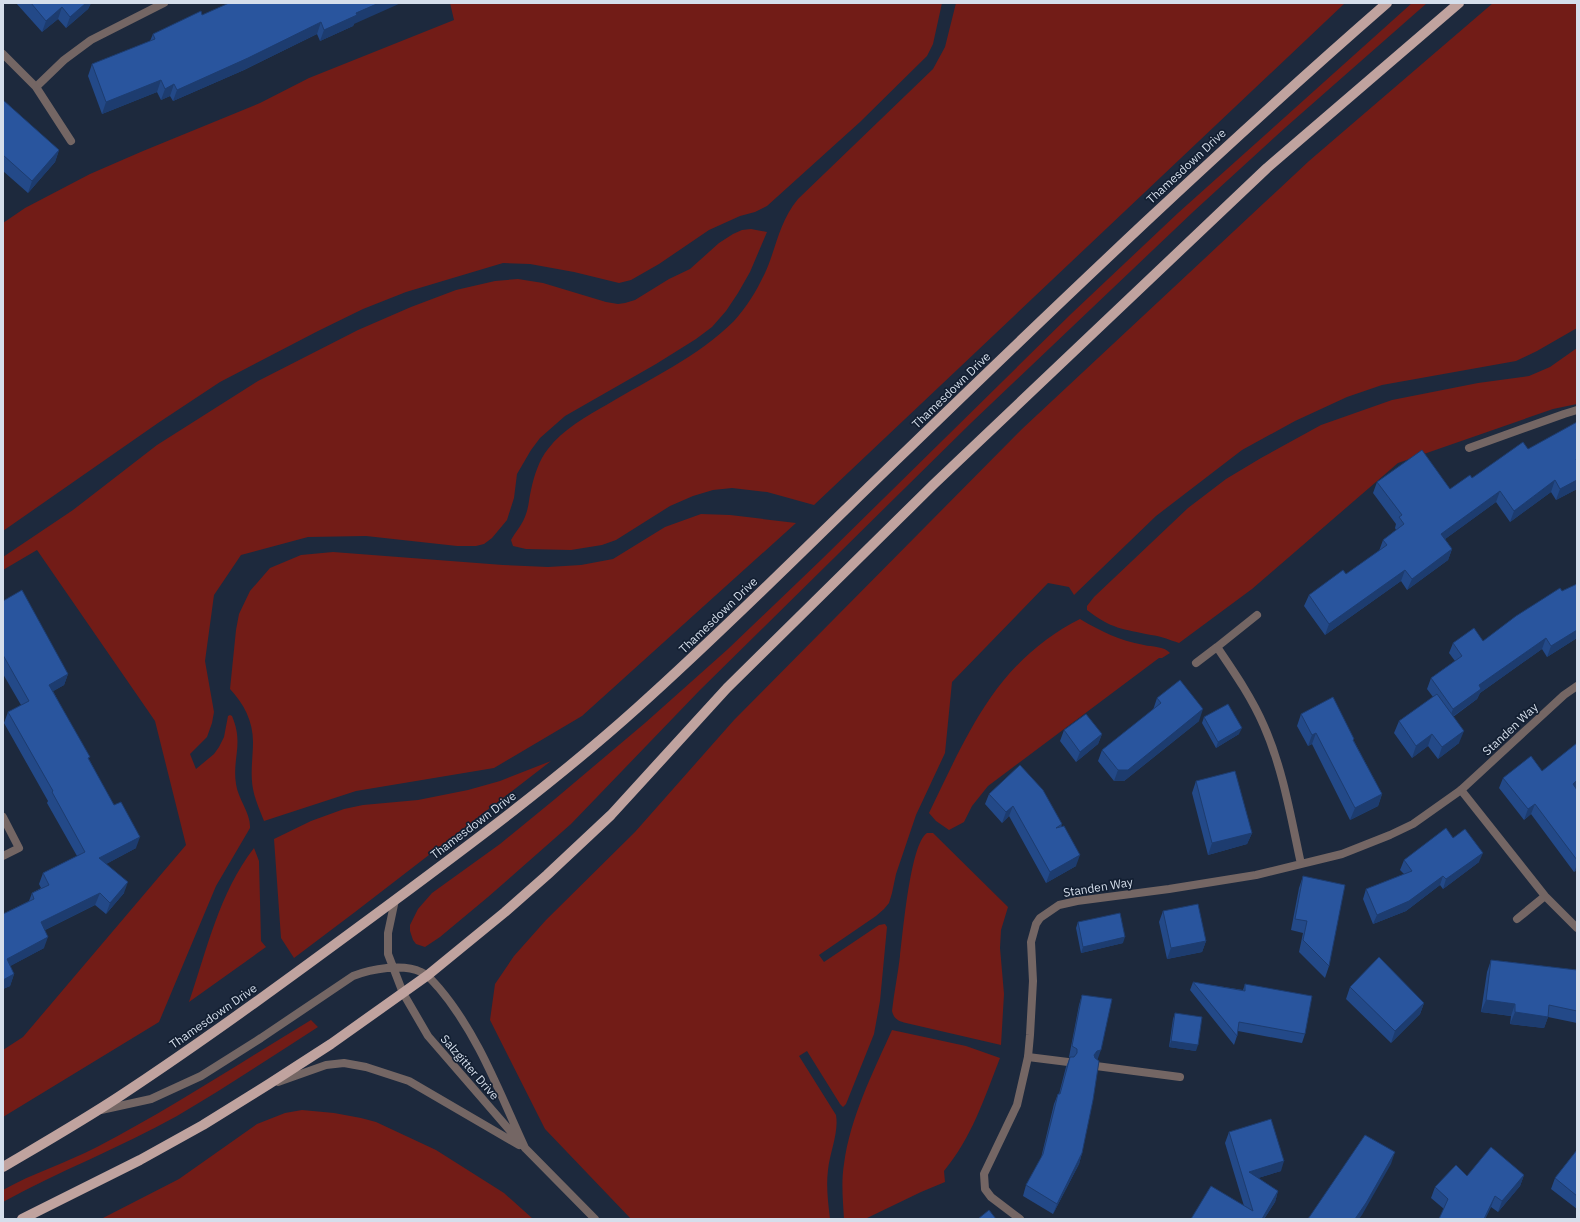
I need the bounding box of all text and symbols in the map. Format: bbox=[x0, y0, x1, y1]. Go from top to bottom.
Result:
street label: Thamesdown Drive bbox=[1143, 125, 1229, 207]
street label: Thamesdown Drive bbox=[909, 348, 994, 431]
street label: Thamesdown Drive bbox=[676, 573, 761, 656]
street label: Standen Way bbox=[1479, 699, 1541, 759]
street label: Thamesdown Drive bbox=[427, 788, 519, 862]
street label: Standen Way bbox=[1062, 874, 1134, 900]
street label: Thamesdown Drive bbox=[166, 980, 260, 1052]
street label: Salzgitter Drive bbox=[438, 1031, 503, 1103]

